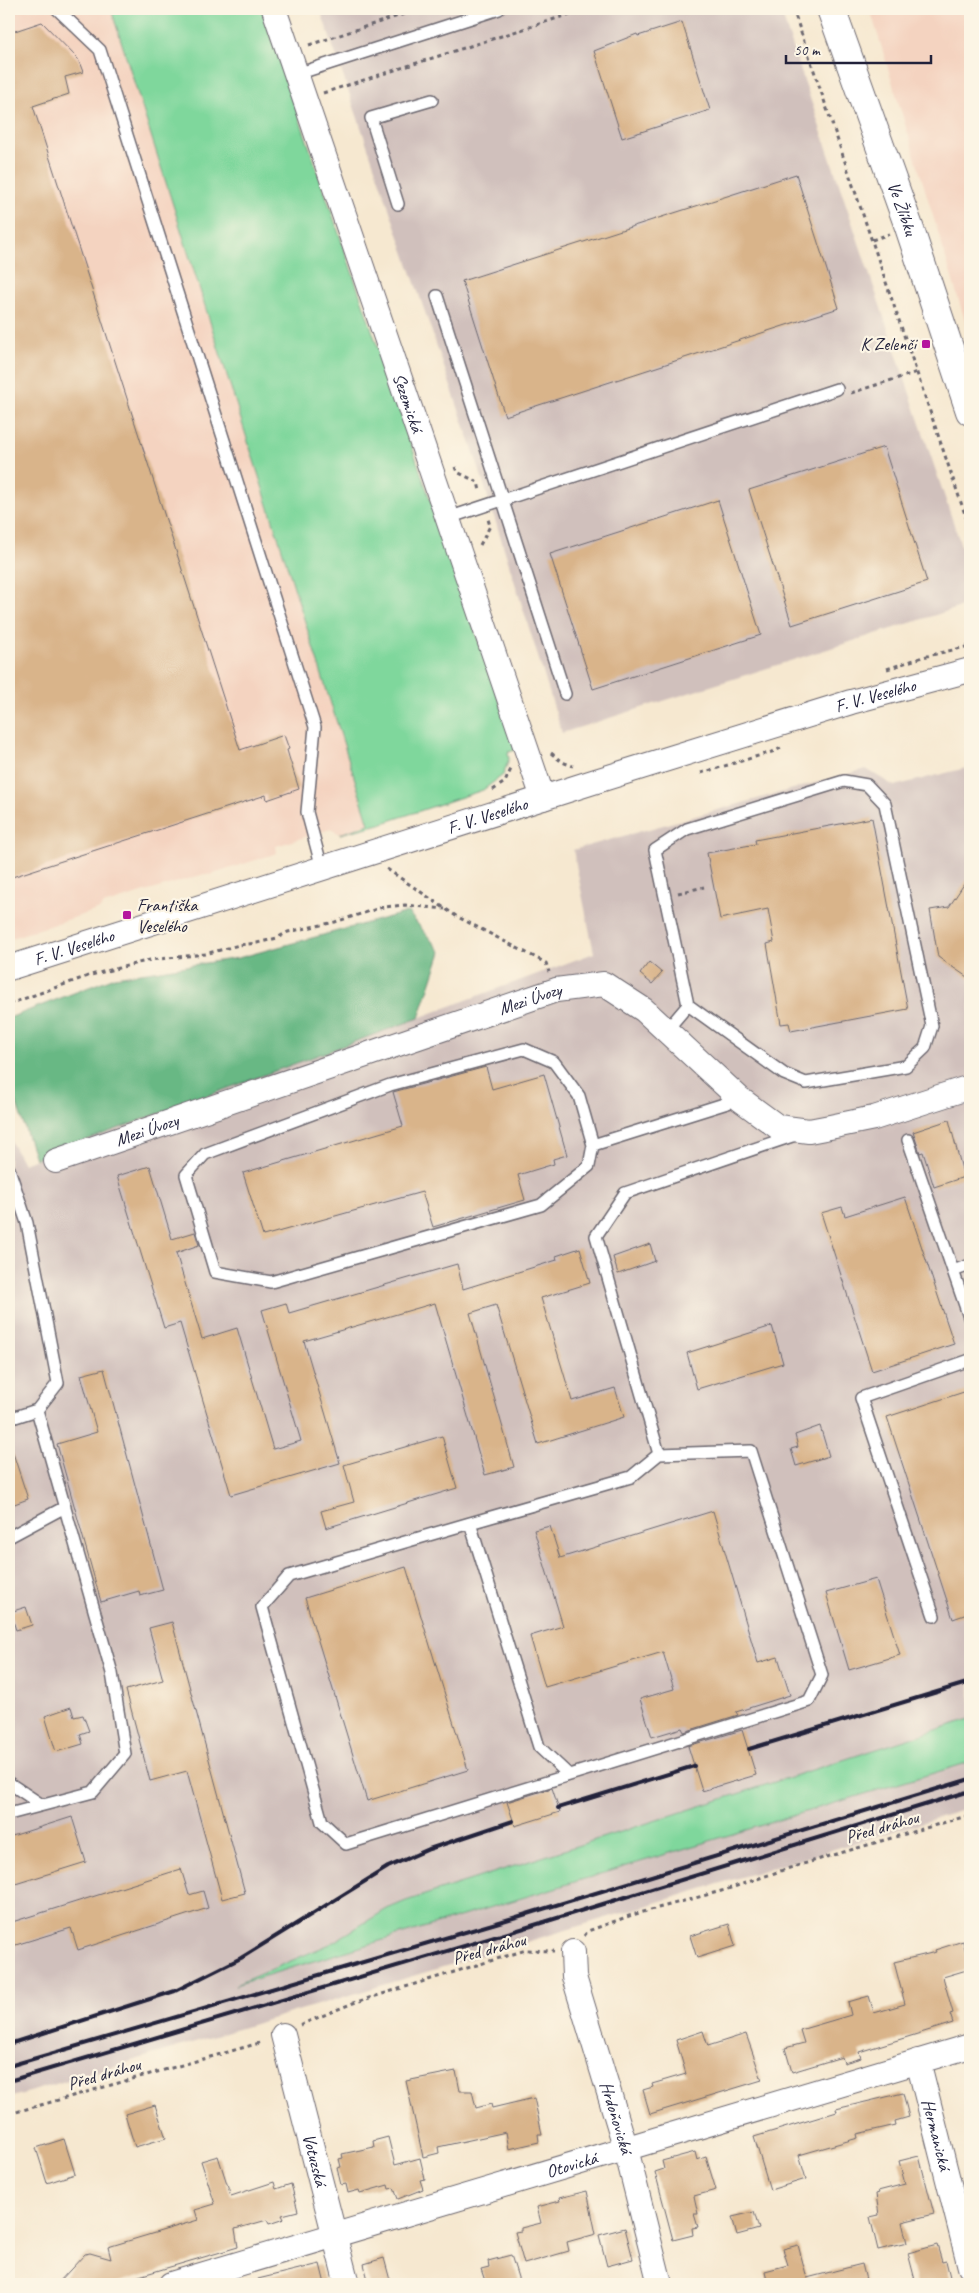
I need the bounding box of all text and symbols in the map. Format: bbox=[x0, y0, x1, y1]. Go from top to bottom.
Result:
scale bar bbox=[786, 32, 932, 64]
text: 50 m bbox=[794, 41, 821, 60]
street label: Ve Žlíbku bbox=[883, 179, 922, 239]
place label: K Zelenči bbox=[861, 333, 919, 355]
marker: K Zelenči bbox=[920, 338, 932, 350]
street label: Sezemická bbox=[388, 370, 429, 437]
street label: F. V. Veselého bbox=[832, 674, 919, 717]
street label: F. V. Veselého bbox=[445, 792, 532, 839]
place label: Františka Veselého bbox=[137, 894, 198, 937]
marker: Františka Veselého bbox=[121, 909, 133, 921]
street label: F. V. Veselého bbox=[31, 924, 118, 970]
street label: Mezi Úvozy bbox=[496, 978, 564, 1020]
street label: Mezi Úvozy bbox=[112, 1108, 183, 1151]
street label: Před dráhou bbox=[843, 1806, 922, 1848]
street label: Před dráhou bbox=[450, 1928, 529, 1969]
street label: Před dráhou bbox=[65, 2053, 144, 2095]
street label: Hrdoňovická bbox=[595, 2079, 638, 2158]
street label: Hermanická bbox=[917, 2097, 957, 2175]
street label: Votuzská bbox=[298, 2131, 333, 2191]
street label: Otovická bbox=[543, 2146, 602, 2183]

